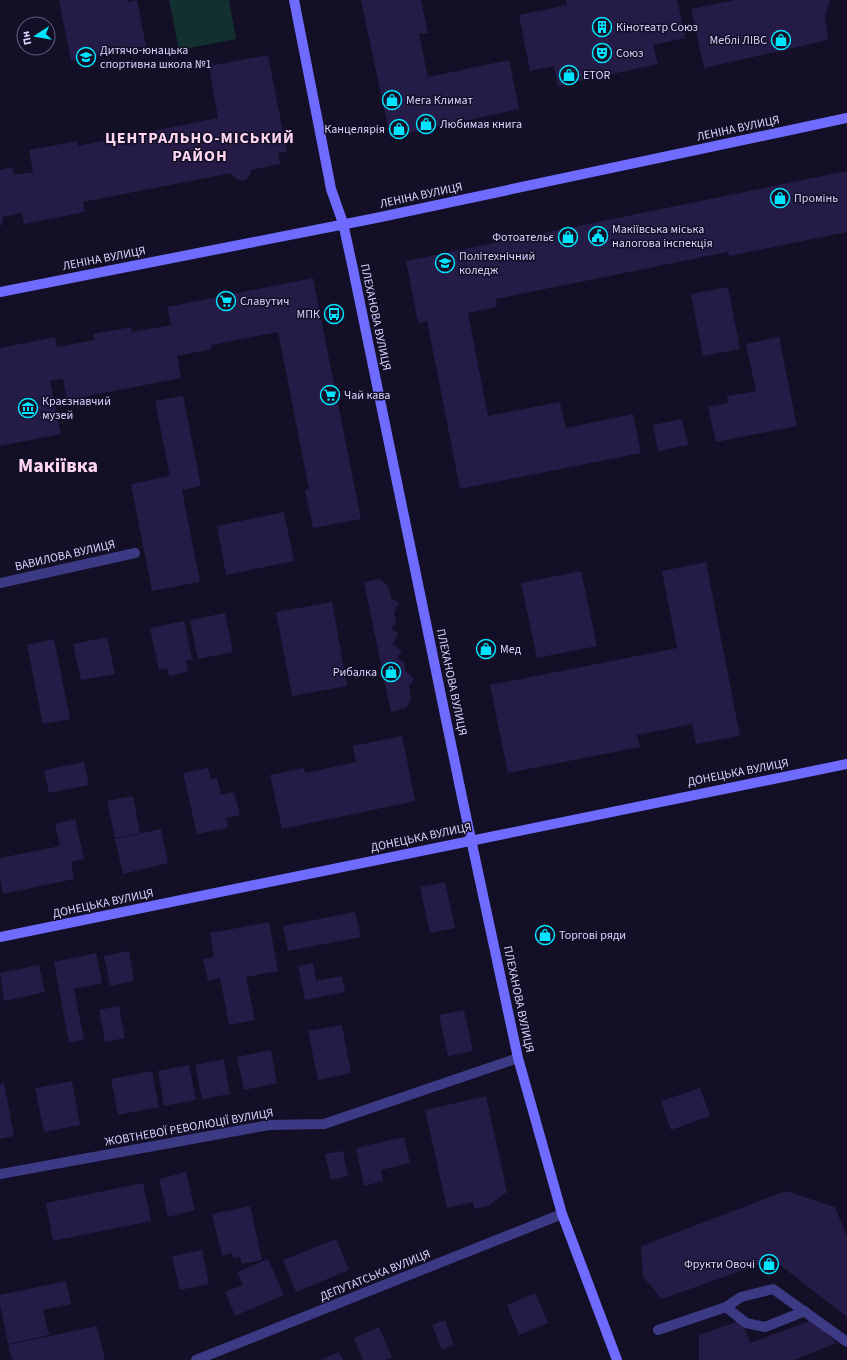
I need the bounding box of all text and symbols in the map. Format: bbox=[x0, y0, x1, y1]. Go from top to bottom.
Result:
north arrow bbox=[16, 16, 56, 56]
building icon: Кінотеатр Союз bbox=[591, 16, 613, 38]
place label: Кінотеатр Союз bbox=[616, 19, 698, 36]
shop icon: Меблі ЛІВС bbox=[770, 29, 792, 51]
text: Пн bbox=[18, 30, 35, 46]
place label: Меблі ЛІВС bbox=[710, 32, 767, 49]
place label: Дитячо-юнацька спортивна школа №1 bbox=[100, 42, 211, 73]
theatre icon: Союз bbox=[591, 42, 613, 64]
place label: Союз bbox=[616, 45, 643, 62]
school or university icon: Дитячо-юнацька спортивна школа №1 bbox=[75, 46, 97, 68]
shop icon: ETOR bbox=[558, 64, 580, 86]
place label: ETOR bbox=[583, 67, 610, 84]
shop icon: Мега Климат bbox=[381, 89, 403, 111]
place label: Мега Климат bbox=[406, 92, 473, 109]
street label: ЛЕНІНА ВУЛИЦЯ bbox=[695, 111, 781, 146]
shop icon: Любимая книга bbox=[415, 113, 437, 135]
place label: Любимая книга bbox=[440, 116, 522, 133]
shop icon: Канцелярія bbox=[388, 118, 410, 140]
place label: Канцелярія bbox=[324, 121, 385, 138]
district label: ЦЕНТРАЛЬНО-МІСЬКИЙ РАЙОН bbox=[105, 127, 295, 167]
street label: ЛЕНІНА ВУЛИЦЯ bbox=[378, 178, 464, 213]
shop icon: Промінь bbox=[769, 187, 791, 209]
place label: Промінь bbox=[794, 190, 838, 207]
place label: Макіївська міська налогова інспекція bbox=[612, 221, 713, 252]
public building icon: Макіївська міська налогова інспекція bbox=[587, 225, 609, 247]
shop icon: Фотоательє bbox=[557, 226, 579, 248]
place label: Фотоательє bbox=[492, 229, 555, 246]
street label: ЛЕНІНА ВУЛИЦЯ bbox=[61, 242, 147, 275]
place label: Полiтехнiчний коледж bbox=[459, 248, 535, 279]
school or university icon: Полiтехнiчний коледж bbox=[434, 252, 456, 274]
street label: ПЛЕХАНОВА ВУЛИЦЯ bbox=[356, 262, 395, 372]
supermarket icon: Славутич bbox=[215, 290, 237, 312]
place label: Славутич bbox=[240, 293, 289, 310]
bus stop icon: МПК bbox=[323, 303, 345, 325]
place label: МПК bbox=[297, 306, 320, 323]
supermarket icon: Чай кава bbox=[319, 384, 341, 406]
place label: Чай кава bbox=[344, 387, 390, 404]
place label: Краєзнавчий музей bbox=[42, 393, 111, 424]
museum icon: Краєзнавчий музей bbox=[17, 397, 39, 419]
district label: Макіївка bbox=[18, 452, 98, 480]
street label: ВАВИЛОВА ВУЛИЦЯ bbox=[13, 536, 117, 575]
street label: ПЛЕХАНОВА ВУЛИЦЯ bbox=[432, 627, 471, 737]
shop icon: Мед bbox=[475, 638, 497, 660]
place label: Мед bbox=[500, 641, 522, 658]
shop icon: Рибалка bbox=[380, 661, 402, 683]
place label: Рибалка bbox=[333, 664, 377, 681]
street label: ДОНЕЦЬКА ВУЛИЦЯ bbox=[686, 754, 790, 791]
street label: ДОНЕЦЬКА ВУЛИЦЯ bbox=[369, 818, 473, 856]
street label: ДОНЕЦЬКА ВУЛИЦЯ bbox=[51, 884, 155, 922]
shop icon: Торгові ряди bbox=[534, 924, 556, 946]
place label: Торгові ряди bbox=[559, 927, 626, 944]
street label: ПЛЕХАНОВА ВУЛИЦЯ bbox=[499, 944, 538, 1054]
street label: ЖОВТНЕВОЇ РЕВОЛЮЦІЇ ВУЛИЦЯ bbox=[103, 1104, 275, 1151]
street label: ДЕПУТАТСЬКА ВУЛИЦЯ bbox=[317, 1245, 433, 1305]
shop icon: Фрукти Овочі bbox=[758, 1253, 780, 1275]
place label: Фрукти Овочі bbox=[684, 1256, 755, 1273]

